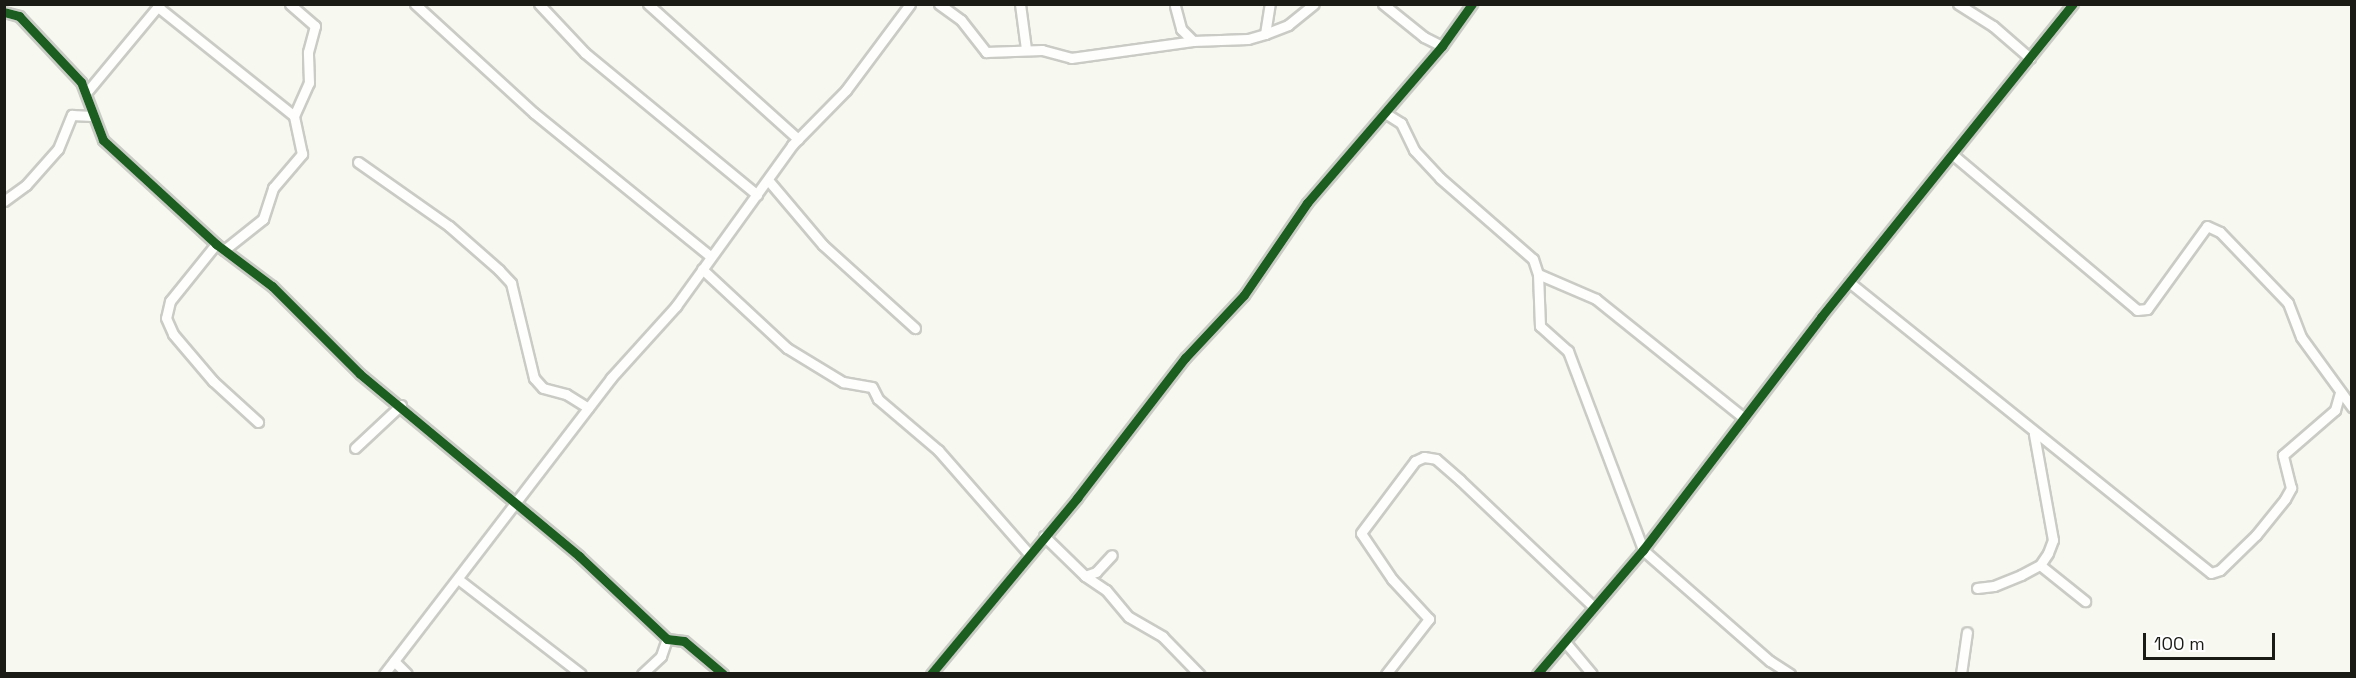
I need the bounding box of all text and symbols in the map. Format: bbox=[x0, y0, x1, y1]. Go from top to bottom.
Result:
scale bar bbox=[2146, 621, 2278, 659]
text: 100 m bbox=[2154, 632, 2205, 655]

